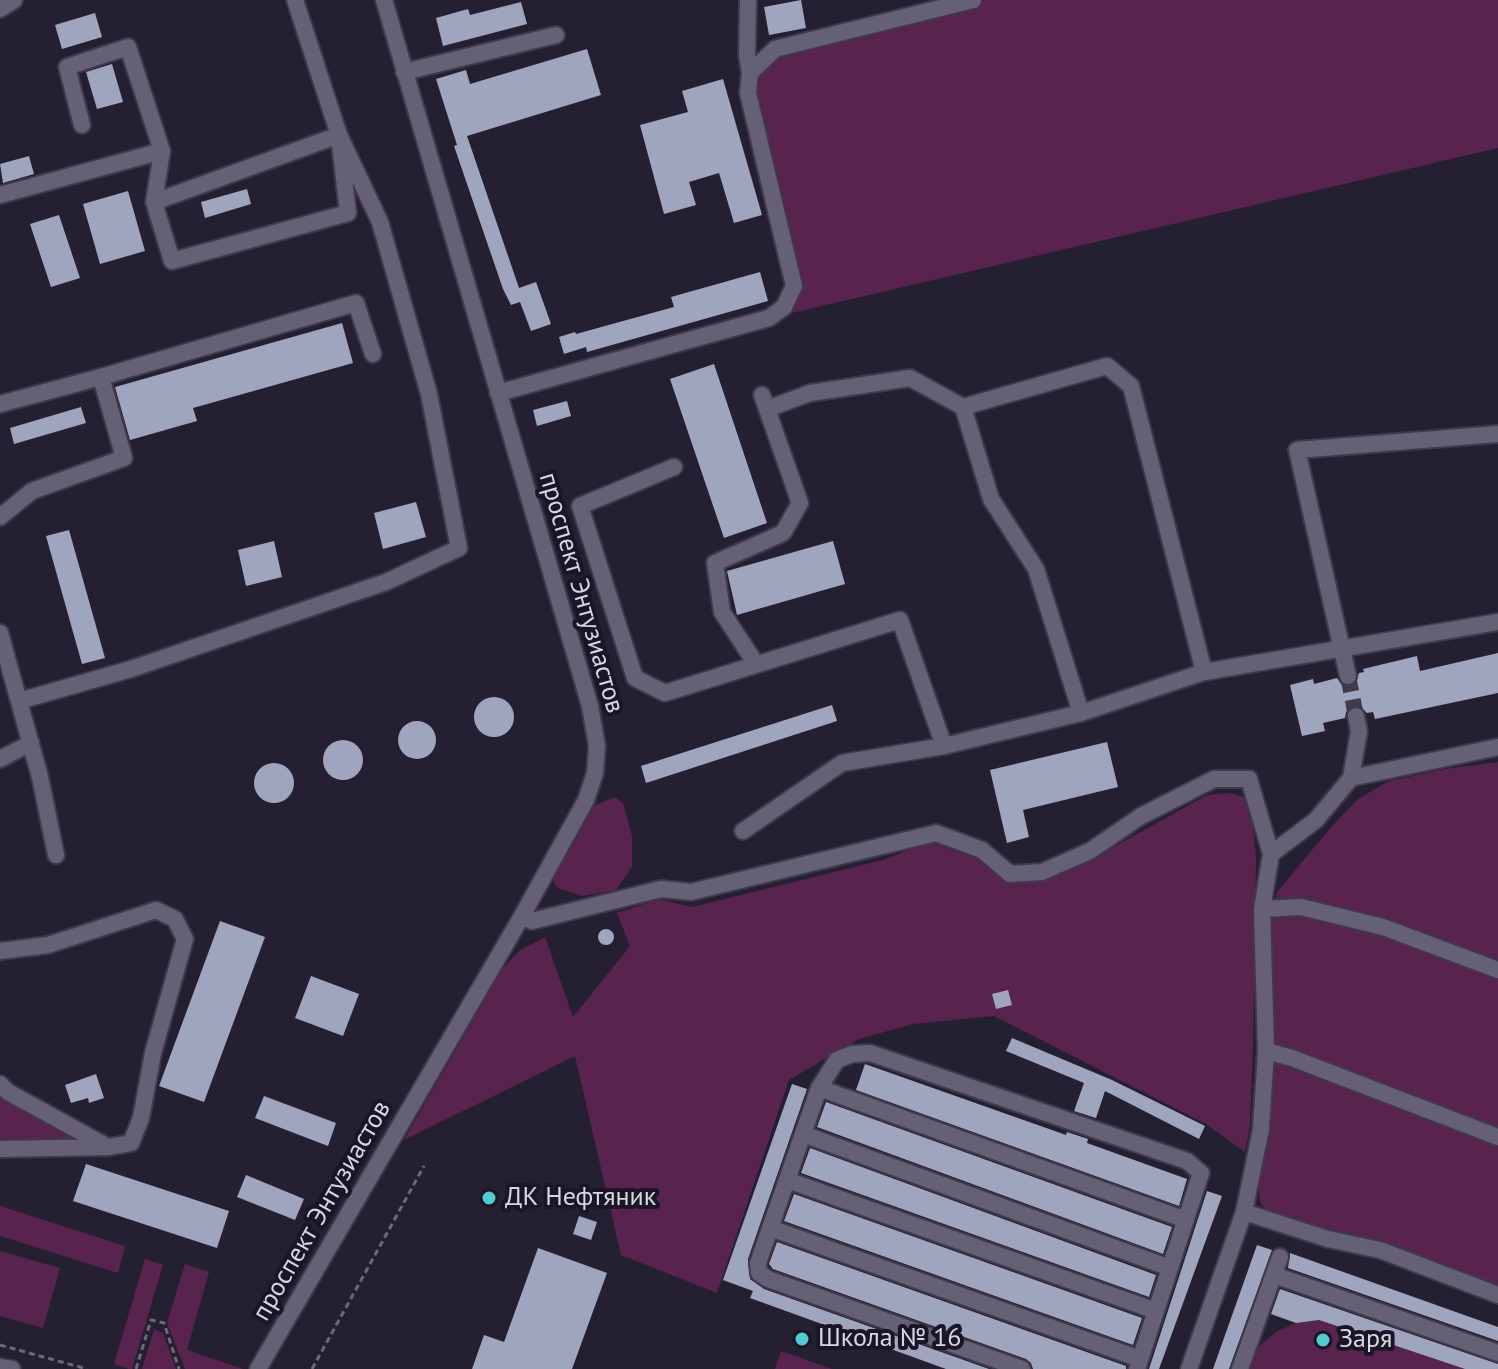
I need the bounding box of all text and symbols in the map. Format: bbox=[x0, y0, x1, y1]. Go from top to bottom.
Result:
street label: проспект Энтузиастов bbox=[532, 469, 630, 717]
street label: проспект Энтузиастов bbox=[246, 1096, 398, 1326]
place label: ДК Нефтяник bbox=[505, 1182, 656, 1214]
marker: ДК Нефтяник bbox=[480, 1189, 498, 1207]
place label: Школа № 16 bbox=[818, 1323, 962, 1355]
place label: Заря bbox=[1339, 1324, 1392, 1356]
marker: Школа № 16 bbox=[793, 1330, 811, 1348]
marker: Заря bbox=[1314, 1331, 1332, 1349]

